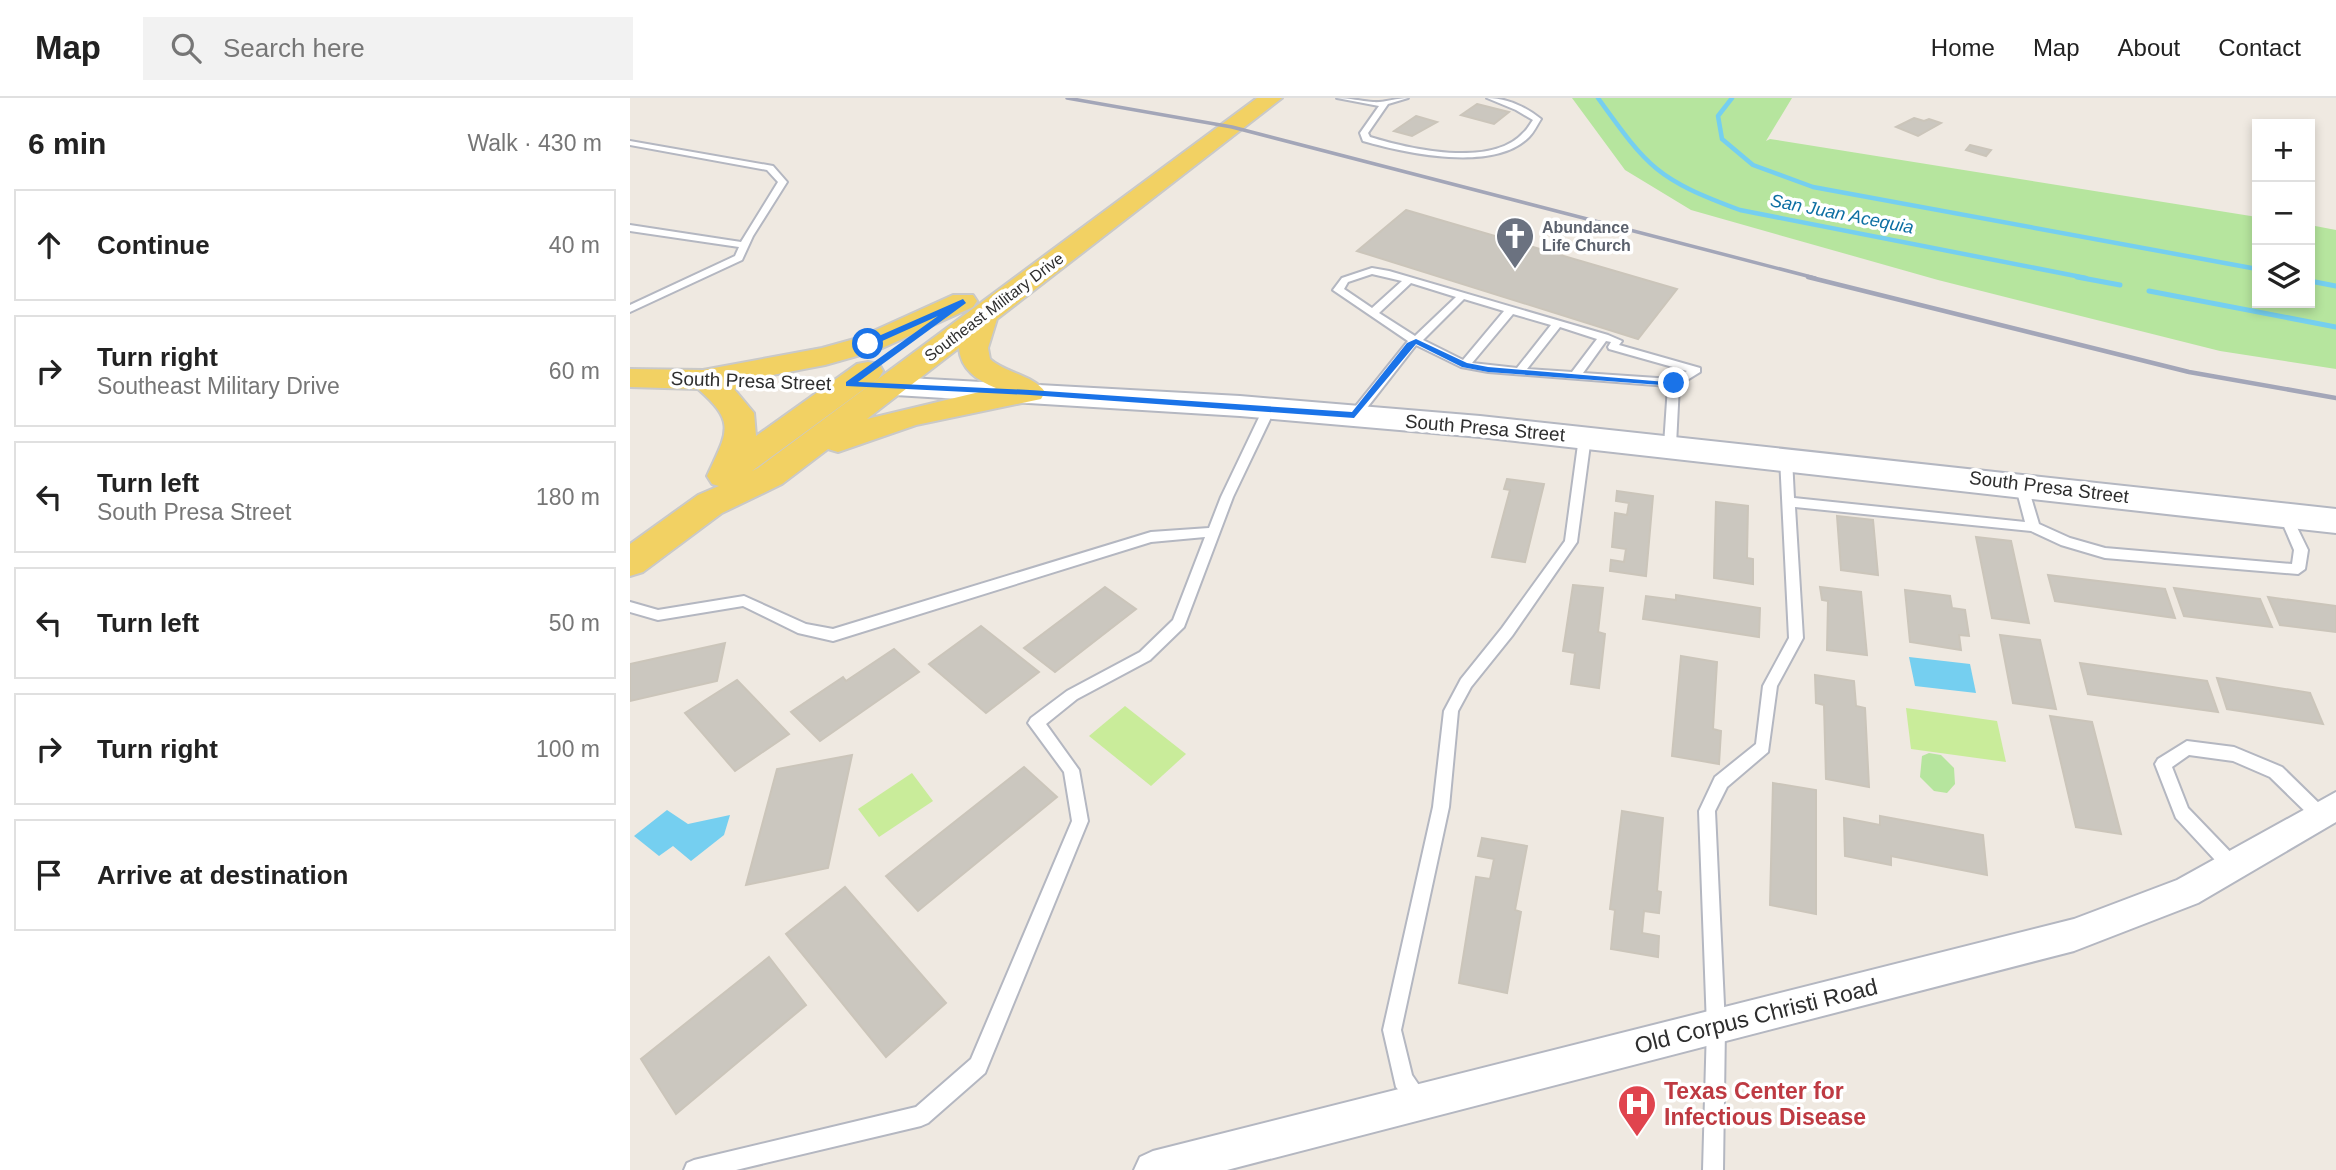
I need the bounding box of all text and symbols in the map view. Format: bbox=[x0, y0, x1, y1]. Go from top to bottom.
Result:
search box bbox=[143, 17, 633, 80]
text: Map bbox=[35, 29, 101, 66]
icon: search bbox=[167, 29, 205, 67]
text: Search here bbox=[223, 33, 365, 63]
text: Home bbox=[1931, 34, 1995, 61]
text: Map bbox=[2033, 34, 2080, 61]
text: About bbox=[2118, 34, 2180, 61]
text: Contact bbox=[2218, 34, 2301, 61]
map controls bbox=[2252, 119, 2315, 308]
button: + bbox=[2252, 119, 2315, 182]
text: 6 min bbox=[28, 127, 106, 160]
text: Walk · 430 m bbox=[467, 130, 602, 156]
button: − bbox=[2252, 182, 2315, 245]
water label: San Juan Acequia bbox=[1769, 190, 1915, 238]
church icon: Abundance Life Church bbox=[1494, 215, 1536, 270]
place label: Abundance Life Church bbox=[1542, 219, 1631, 254]
icon: ahead bbox=[30, 226, 68, 264]
text: Continue bbox=[97, 230, 210, 260]
text: 40 m bbox=[549, 232, 600, 258]
button: layers bbox=[2252, 245, 2315, 308]
street label: Southeast Military Drive bbox=[921, 249, 1067, 365]
route start bbox=[852, 328, 883, 359]
text: Turn right bbox=[97, 342, 218, 372]
icon: right bbox=[30, 352, 68, 390]
text: 60 m bbox=[549, 358, 600, 384]
route end bbox=[1658, 367, 1689, 398]
street label: South Presa Street bbox=[670, 368, 832, 394]
text: Southeast Military Drive bbox=[97, 373, 340, 399]
street label: South Presa Street bbox=[1404, 411, 1567, 446]
street label: South Presa Street bbox=[1968, 467, 2131, 507]
text: Turn left bbox=[97, 468, 199, 498]
icon: left bbox=[30, 478, 68, 516]
text: 180 m bbox=[536, 484, 600, 510]
text: South Presa Street bbox=[97, 499, 291, 525]
icon: left bbox=[30, 604, 68, 642]
text: Turn left bbox=[97, 608, 199, 638]
text: 50 m bbox=[549, 610, 600, 636]
icon: right bbox=[30, 730, 68, 768]
text: Turn right bbox=[97, 734, 218, 764]
text: 100 m bbox=[536, 736, 600, 762]
icon: arrive bbox=[30, 856, 68, 894]
text: Arrive at destination bbox=[97, 860, 348, 890]
street label: Old Corpus Christi Road bbox=[1632, 973, 1880, 1059]
place label: Texas Center for Infectious Disease bbox=[1664, 1078, 1866, 1130]
hospital icon: Texas Center for Infectious Disease bbox=[1616, 1083, 1658, 1138]

